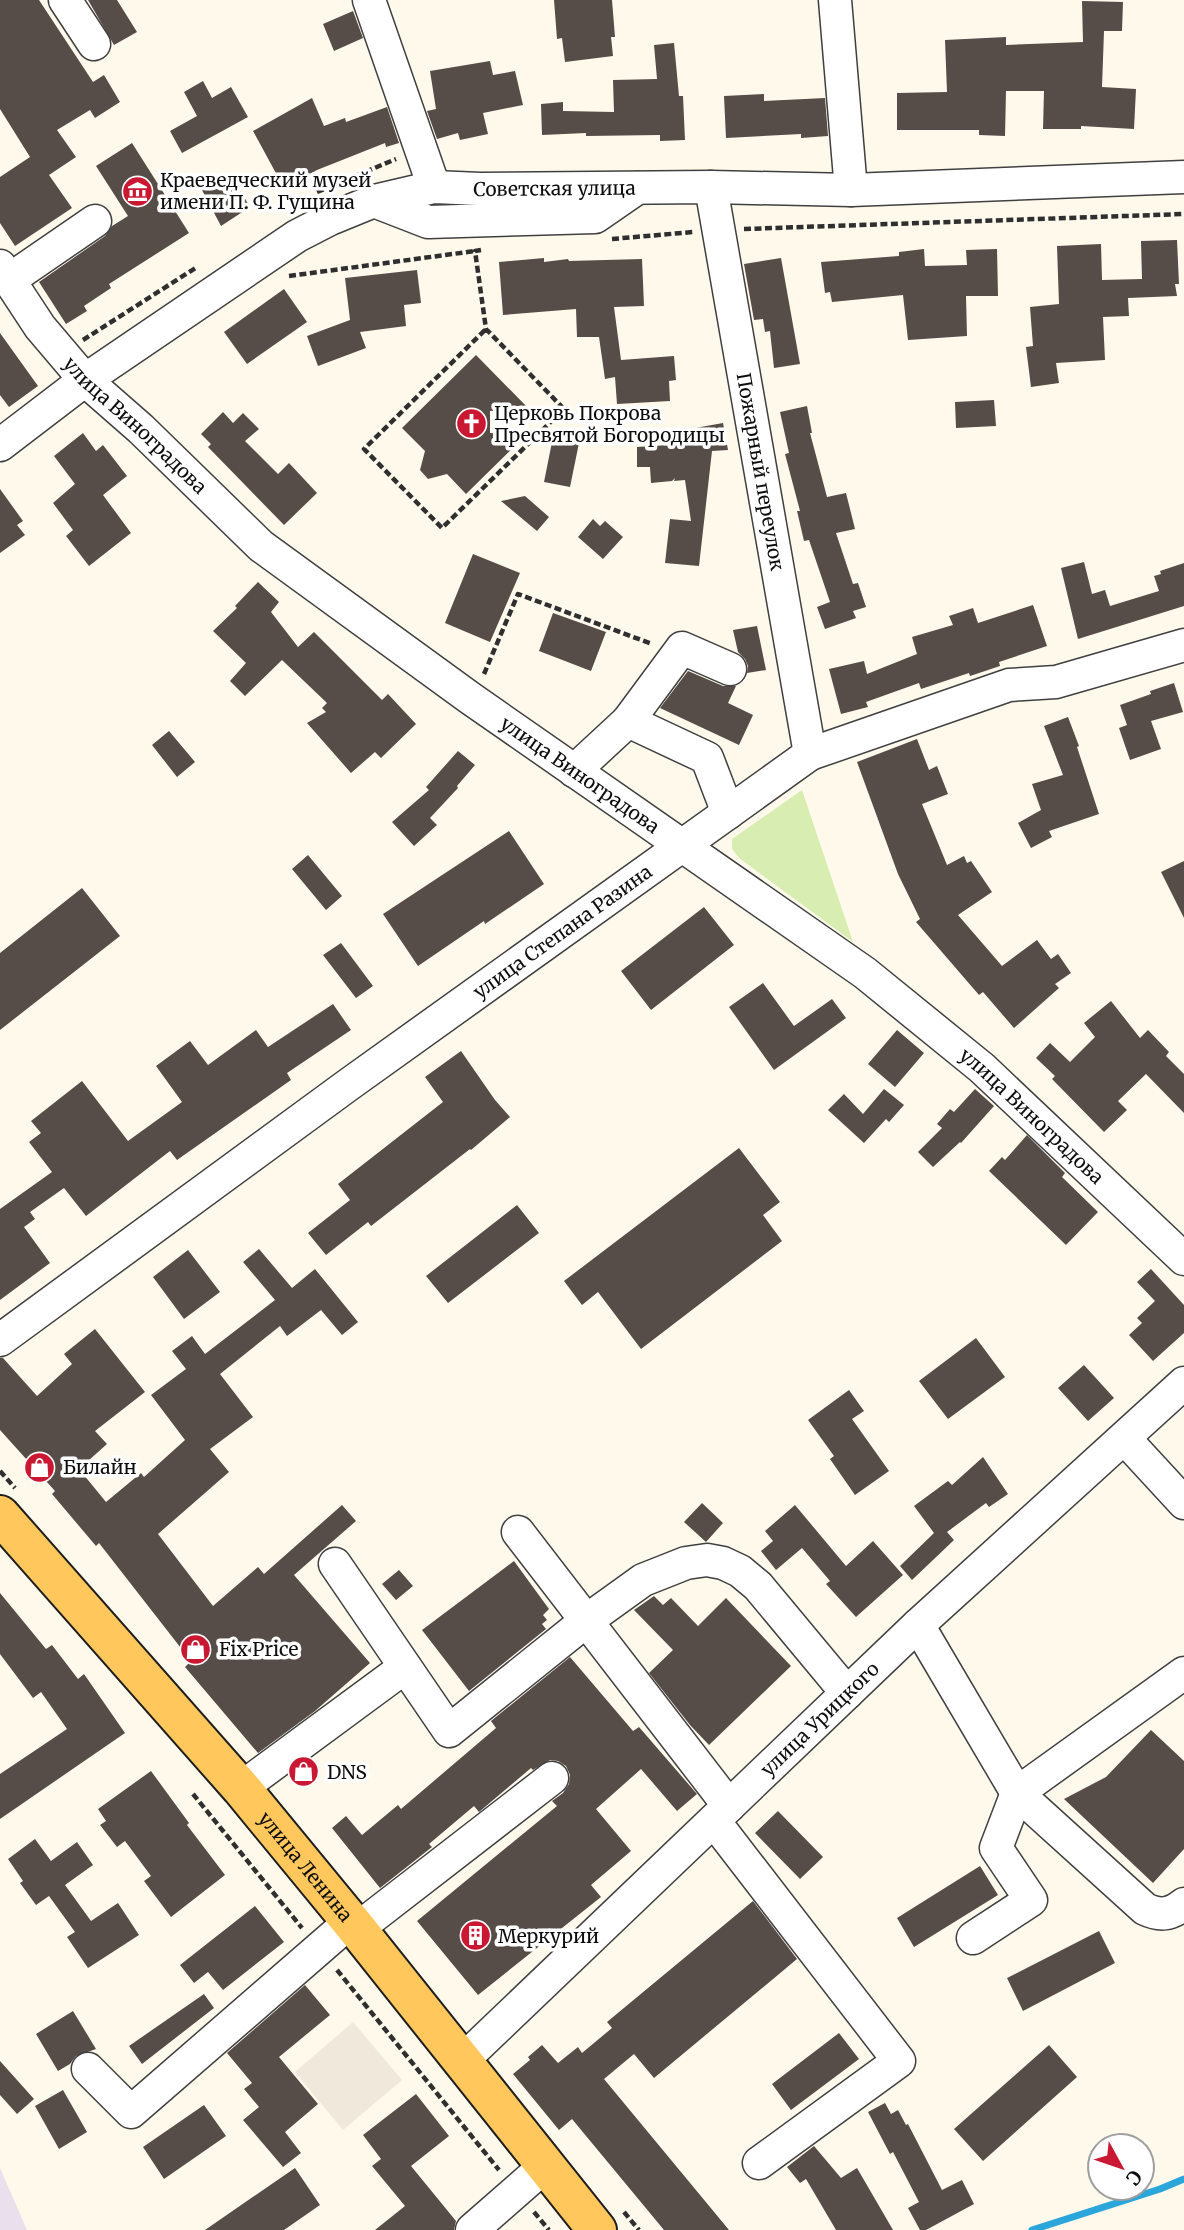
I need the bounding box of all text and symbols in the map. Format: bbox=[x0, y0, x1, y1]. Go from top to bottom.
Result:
place label: Краеведческий музей имени П. Ф. Гущина bbox=[160, 168, 371, 214]
museum icon: Краеведческий музей имени П. Ф. Гущина bbox=[120, 174, 154, 208]
street label: Советская улица bbox=[473, 176, 636, 201]
street label: улица Виноградова bbox=[59, 352, 212, 499]
street label: Пожарный переулок bbox=[732, 371, 790, 573]
place label: Церковь Покрова Пресвятой Богородицы bbox=[494, 401, 725, 447]
church icon: Церковь Покрова Пресвятой Богородицы bbox=[454, 407, 488, 441]
street label: улица Виноградова bbox=[496, 711, 664, 838]
street label: улица Степана Разина bbox=[468, 859, 656, 1004]
street label: улица Виноградова bbox=[955, 1043, 1109, 1189]
shop icon: Билайн bbox=[23, 1450, 57, 1484]
place label: Билайн bbox=[63, 1455, 137, 1479]
shop icon: Fix Price bbox=[179, 1632, 213, 1666]
place label: Fix Price bbox=[219, 1637, 299, 1661]
street label: улица Урицкого bbox=[755, 1657, 884, 1781]
shop icon: DNS bbox=[287, 1755, 321, 1789]
place label: DNS bbox=[327, 1760, 367, 1784]
street label: улица Ленина bbox=[253, 1807, 358, 1927]
building icon: Меркурий bbox=[458, 1919, 492, 1953]
place label: Меркурий bbox=[498, 1924, 599, 1948]
north arrow bbox=[1086, 2132, 1156, 2202]
text: С bbox=[1121, 2165, 1147, 2190]

